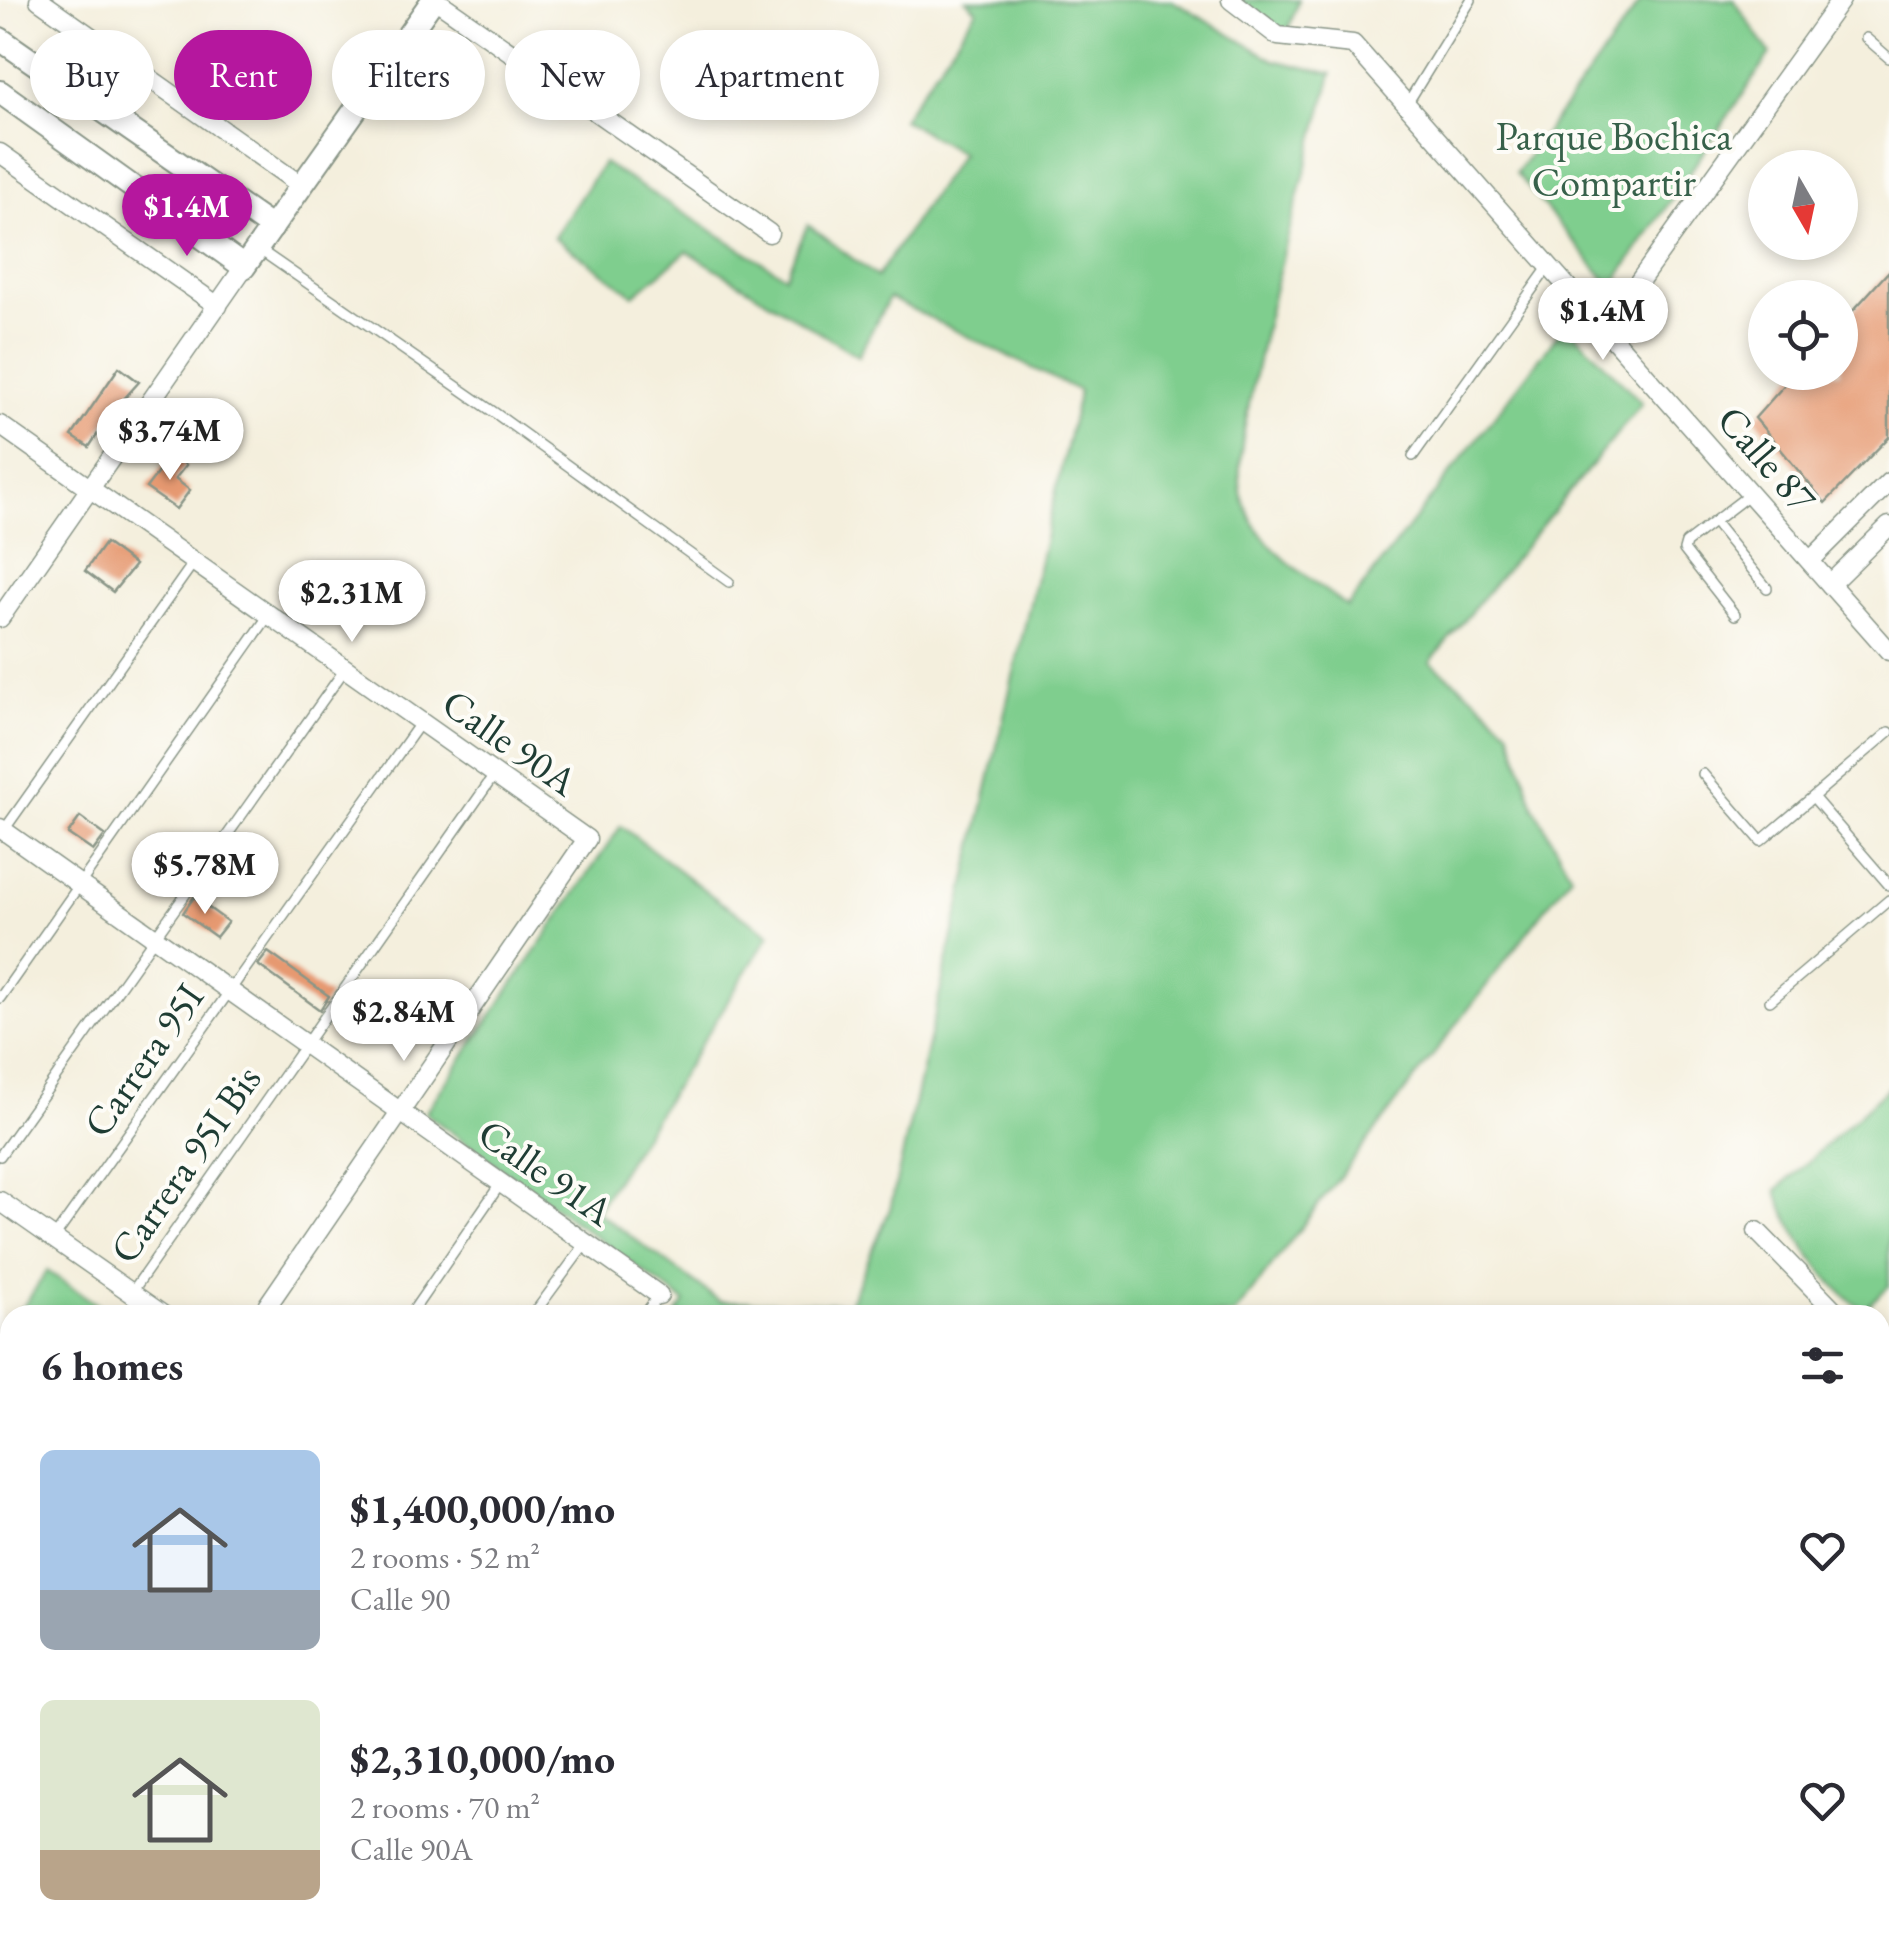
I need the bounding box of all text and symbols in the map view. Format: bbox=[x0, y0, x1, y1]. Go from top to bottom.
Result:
chip: Buy bbox=[30, 30, 154, 120]
chip: Rent bbox=[174, 30, 312, 120]
chip: Filters bbox=[332, 30, 485, 120]
chip: New bbox=[505, 30, 640, 120]
chip: Apartment bbox=[660, 30, 879, 120]
park label: Parque Bochica Compartir bbox=[1496, 110, 1732, 208]
north arrow bbox=[1748, 150, 1858, 260]
map controls bbox=[1748, 150, 1858, 390]
pin: $1.4M bbox=[117, 174, 257, 259]
text: $1.4M bbox=[144, 185, 230, 227]
pin: $1.4M bbox=[1533, 278, 1673, 363]
button: locate bbox=[1748, 280, 1858, 390]
text: $1.4M bbox=[1560, 289, 1646, 331]
street label: Calle 87 bbox=[1706, 395, 1828, 524]
pin: $3.74M bbox=[89, 398, 251, 483]
text: $3.74M bbox=[119, 409, 221, 451]
pin: $2.31M bbox=[271, 560, 433, 645]
text: $2.31M bbox=[301, 571, 403, 613]
street label: Calle 90A bbox=[432, 677, 588, 807]
pin: $5.78M bbox=[124, 832, 286, 917]
text: $5.78M bbox=[154, 843, 256, 885]
street label: Carrera 95I bbox=[71, 973, 215, 1147]
pin: $2.84M bbox=[323, 979, 485, 1064]
text: $2.84M bbox=[353, 990, 455, 1032]
street label: Carrera 95I Bis bbox=[98, 1055, 272, 1273]
street label: Calle 91A bbox=[468, 1107, 624, 1237]
text: 6 homes bbox=[40, 1338, 183, 1393]
icon: filters bbox=[1795, 1338, 1850, 1393]
text: $1,400,000/mo bbox=[350, 1481, 615, 1536]
icon: home bbox=[120, 1490, 240, 1610]
icon: heart bbox=[1795, 1523, 1850, 1578]
text: 2 rooms · 52 m² bbox=[350, 1536, 540, 1578]
text: Calle 90 bbox=[350, 1578, 450, 1620]
text: $2,310,000/mo bbox=[350, 1731, 615, 1786]
icon: home bbox=[120, 1740, 240, 1860]
icon: heart bbox=[1795, 1773, 1850, 1828]
text: 2 rooms · 70 m² bbox=[350, 1786, 540, 1828]
text: Calle 90A bbox=[350, 1828, 473, 1870]

